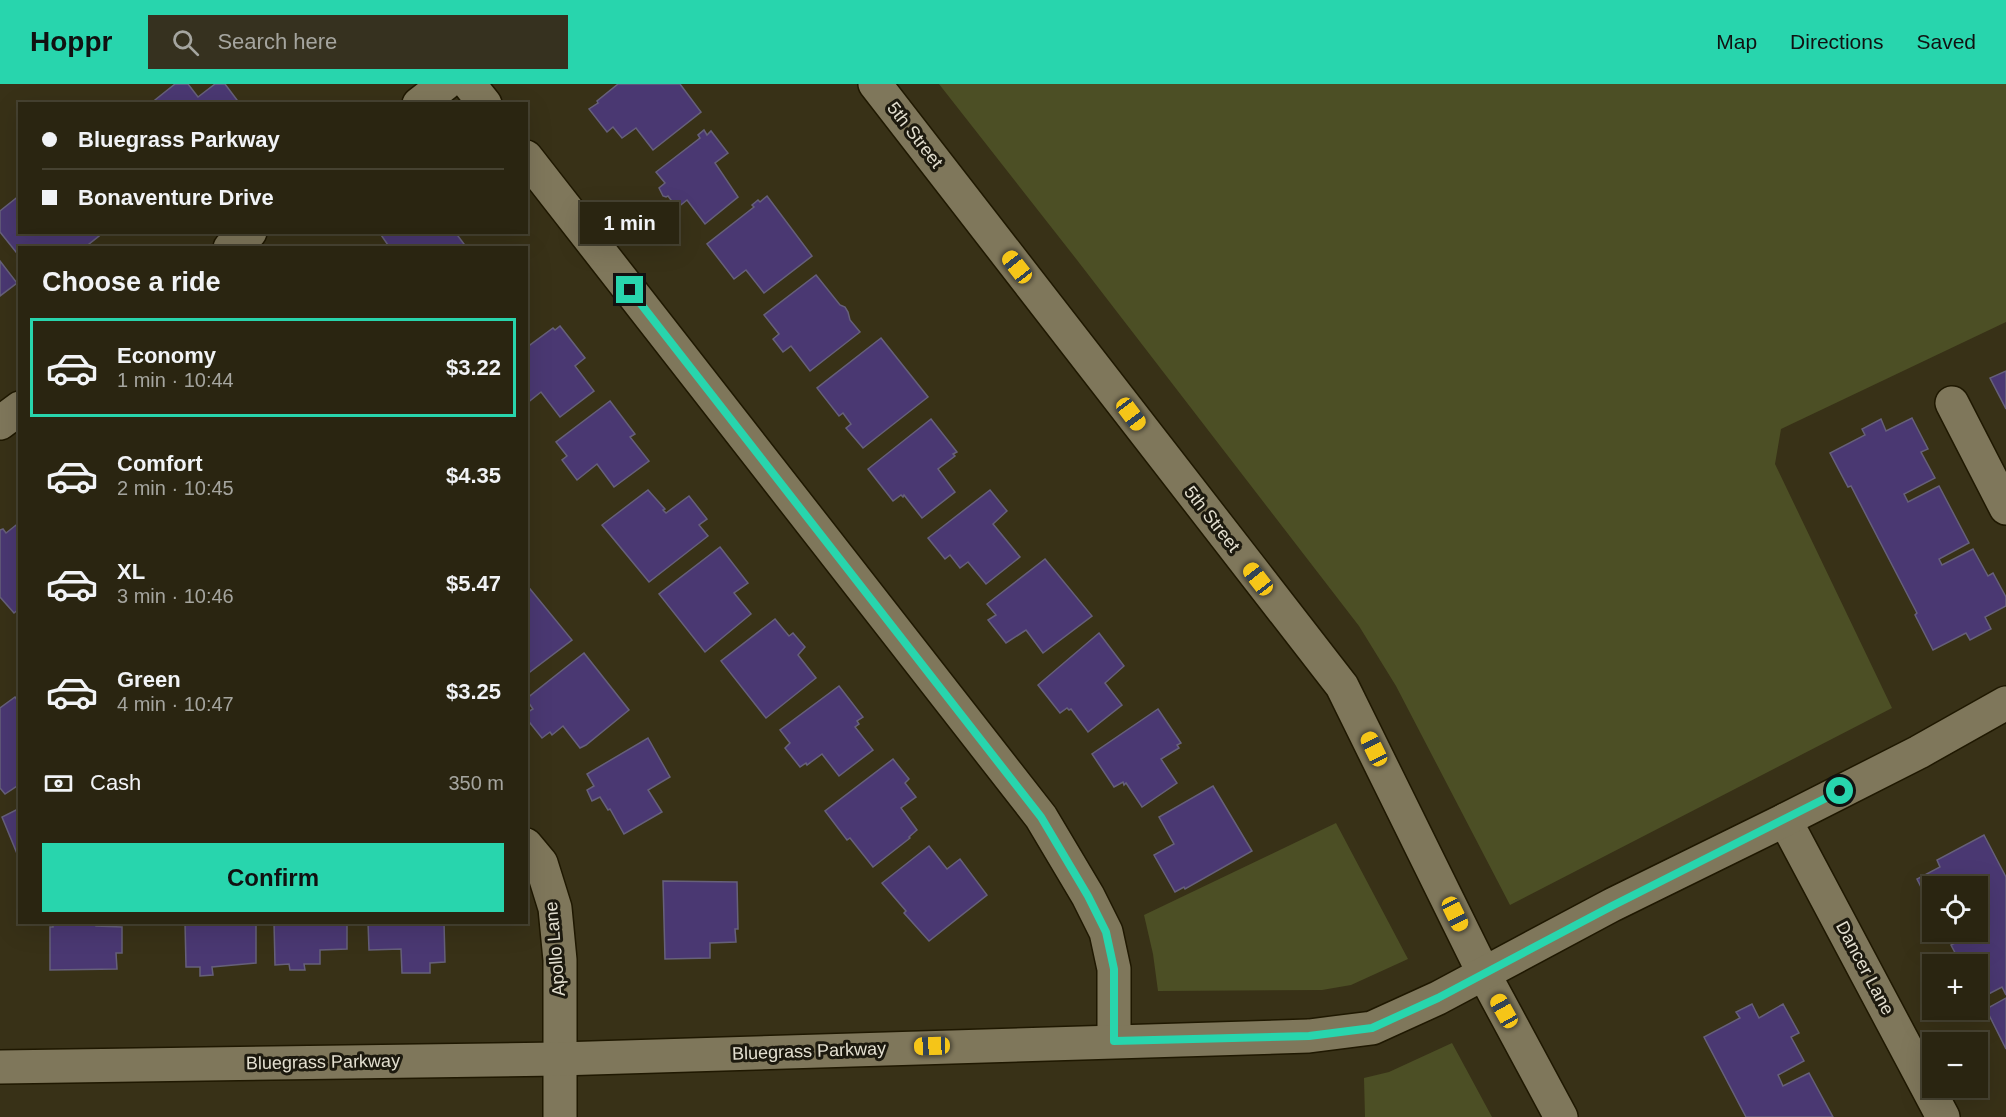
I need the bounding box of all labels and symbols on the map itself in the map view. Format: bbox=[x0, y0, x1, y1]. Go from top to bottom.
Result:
street label: 5th Street bbox=[883, 98, 947, 172]
callout: 1 min bbox=[580, 203, 680, 245]
car bbox=[999, 247, 1035, 287]
route end bbox=[616, 276, 643, 303]
car bbox=[1113, 394, 1149, 434]
street label: 5th Street bbox=[1180, 482, 1244, 556]
car bbox=[1240, 559, 1276, 599]
car bbox=[1358, 729, 1390, 769]
route start bbox=[1826, 777, 1853, 804]
car bbox=[1439, 894, 1471, 934]
street label: Apollo Lane bbox=[541, 901, 569, 997]
street label: Dancer Lane bbox=[1832, 918, 1898, 1018]
car bbox=[1487, 991, 1521, 1031]
car bbox=[914, 1036, 950, 1056]
street label: Bluegrass Parkway bbox=[732, 1038, 886, 1064]
street label: Bluegrass Parkway bbox=[246, 1051, 400, 1073]

